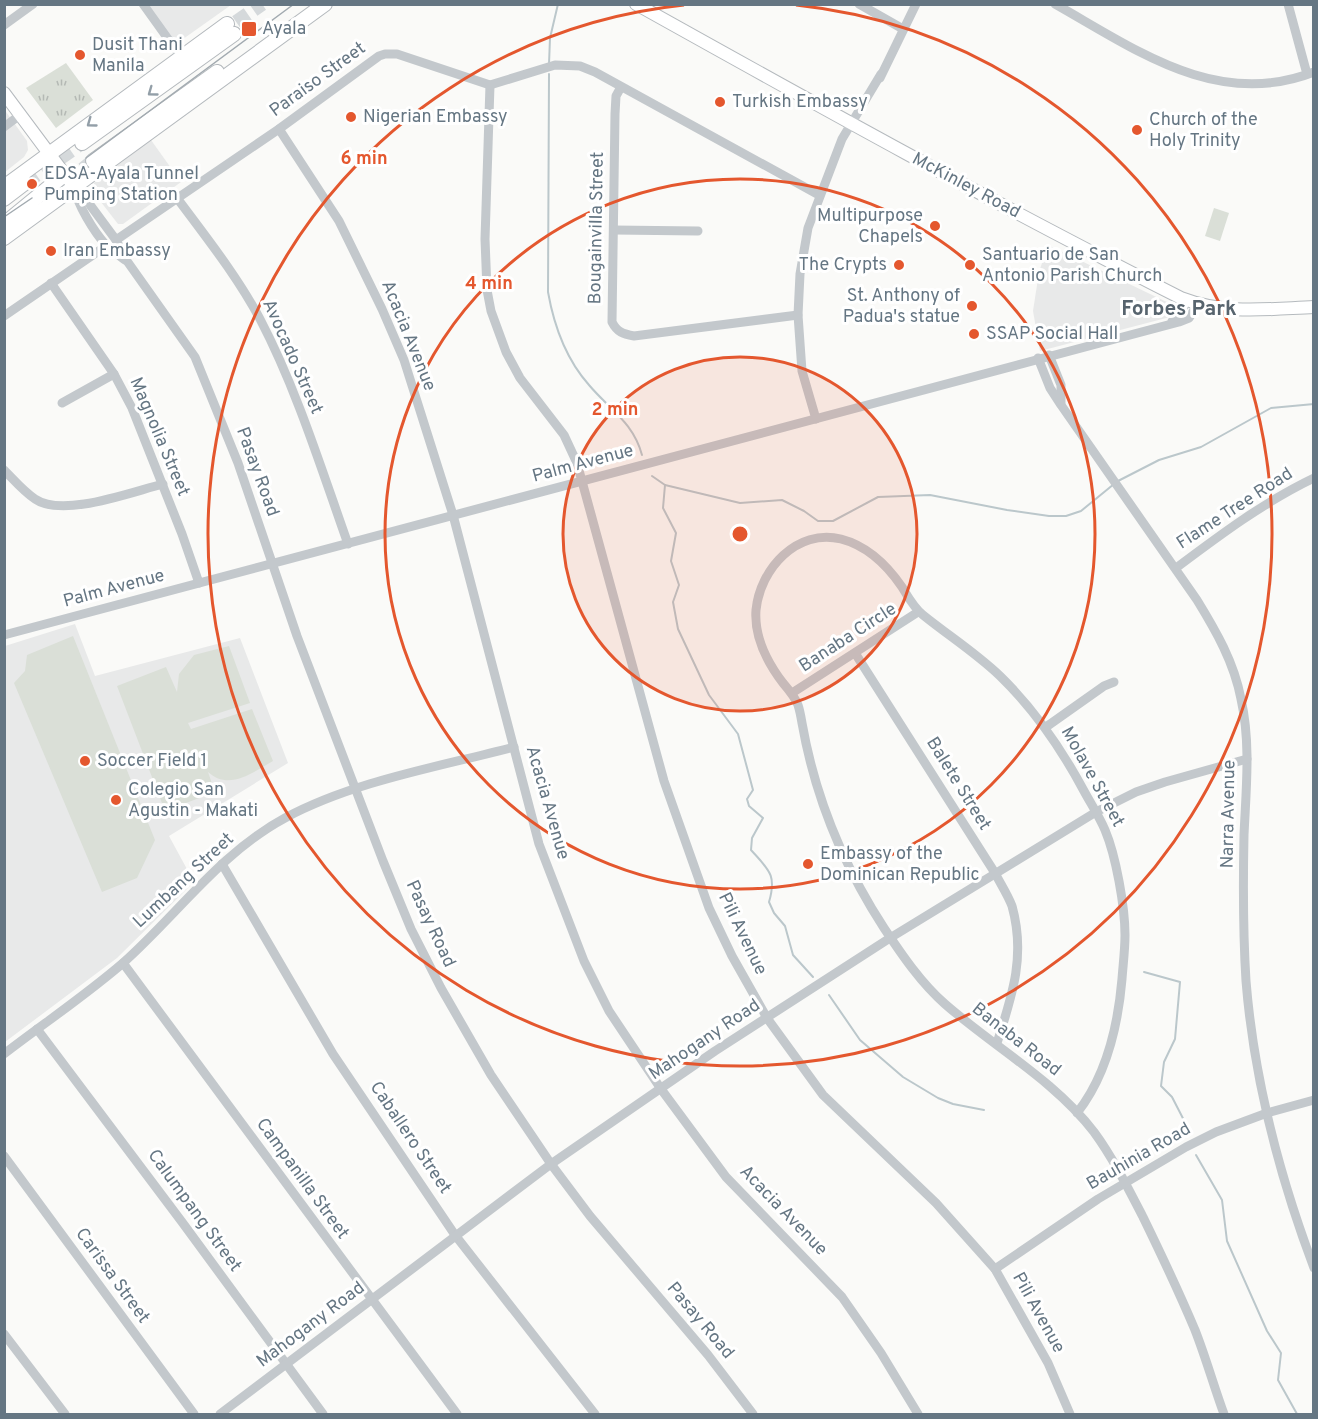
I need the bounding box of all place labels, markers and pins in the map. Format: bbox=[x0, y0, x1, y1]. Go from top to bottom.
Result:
place label: Ayala bbox=[262, 18, 306, 41]
marker: Ayala bbox=[240, 20, 258, 38]
place label: Dusit Thani Manila bbox=[92, 34, 183, 78]
marker: Dusit Thani Manila bbox=[73, 48, 87, 62]
place label: Turkish Embassy bbox=[732, 91, 868, 114]
marker: Turkish Embassy bbox=[713, 95, 727, 109]
place label: Nigerian Embassy bbox=[363, 106, 508, 129]
place label: Church of the Holy Trinity bbox=[1149, 109, 1258, 153]
marker: Nigerian Embassy bbox=[344, 110, 358, 124]
marker: Church of the Holy Trinity bbox=[1130, 123, 1144, 137]
place label: EDSA-Ayala Tunnel Pumping Station bbox=[44, 163, 199, 207]
marker: EDSA-Ayala Tunnel Pumping Station bbox=[25, 177, 39, 191]
place label: Multipurpose Chapels bbox=[817, 205, 923, 249]
marker: Multipurpose Chapels bbox=[928, 219, 942, 233]
place label: Iran Embassy bbox=[63, 240, 171, 263]
marker: Iran Embassy bbox=[44, 244, 58, 258]
place label: Santuario de San Antonio Parish Church bbox=[982, 244, 1162, 288]
place label: The Crypts bbox=[799, 254, 887, 277]
marker: The Crypts bbox=[892, 258, 906, 272]
marker: Santuario de San Antonio Parish Church bbox=[963, 258, 977, 272]
place label: St. Anthony of Padua's statue bbox=[843, 285, 960, 329]
marker: St. Anthony of Padua's statue bbox=[965, 299, 979, 313]
place label: SSAP Social Hall bbox=[986, 323, 1118, 346]
marker: SSAP Social Hall bbox=[967, 327, 981, 341]
centre of rings bbox=[730, 524, 750, 544]
place label: Soccer Field 1 bbox=[97, 750, 207, 773]
marker: Soccer Field 1 bbox=[78, 754, 92, 768]
place label: Colegio San Agustin - Makati bbox=[128, 779, 258, 823]
marker: Colegio San Agustin - Makati bbox=[109, 793, 123, 807]
place label: Embassy of the Dominican Republic bbox=[820, 843, 980, 887]
marker: Embassy of the Dominican Republic bbox=[801, 857, 815, 871]

